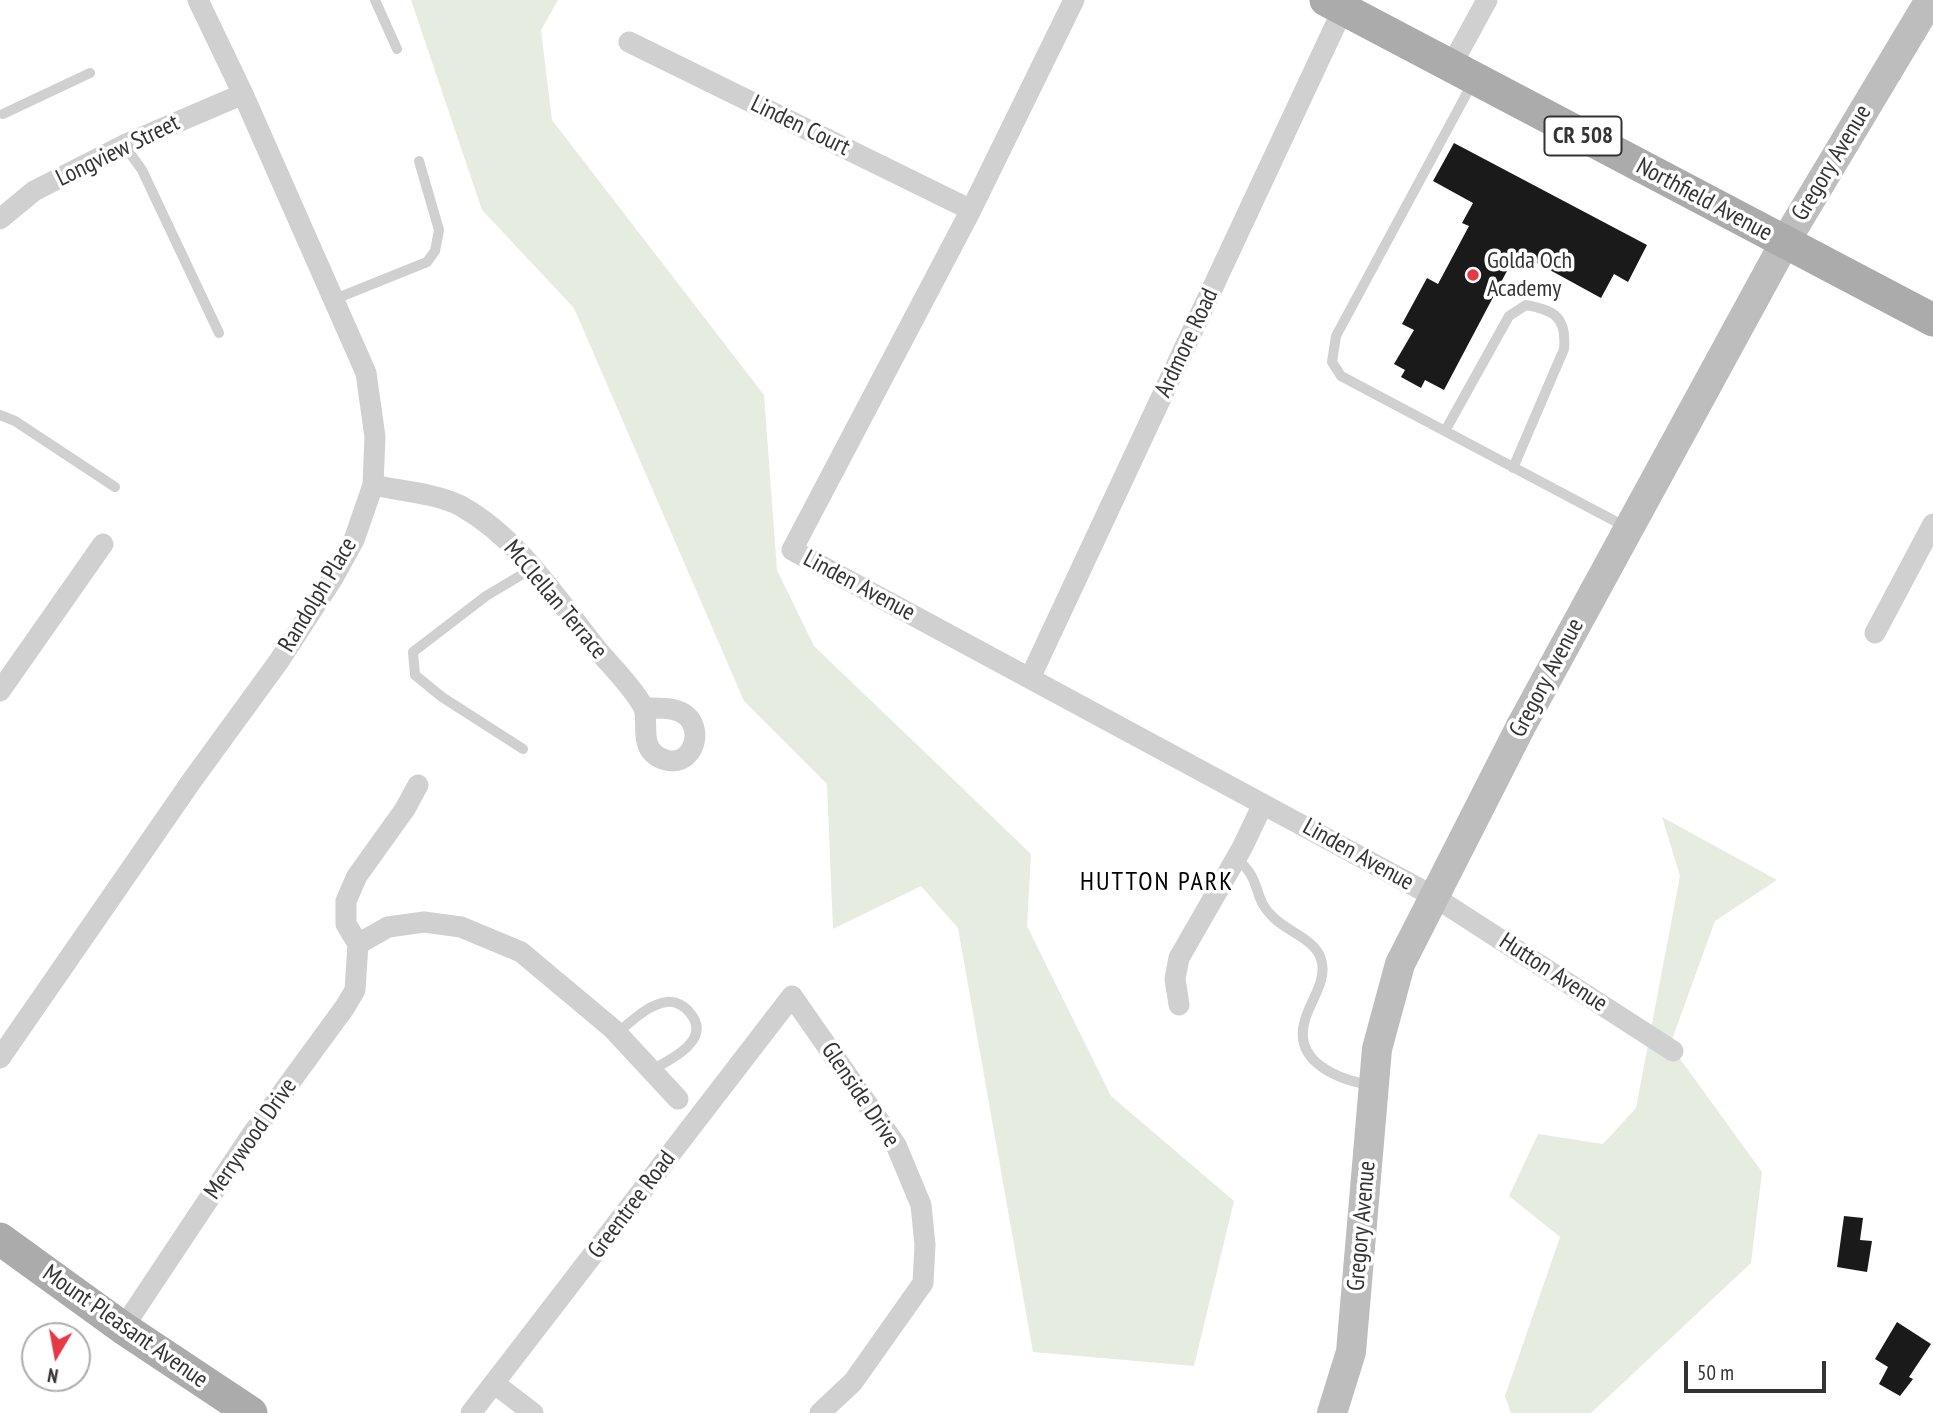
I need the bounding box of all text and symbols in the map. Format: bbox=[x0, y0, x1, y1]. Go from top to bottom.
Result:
street label: Linden Court bbox=[746, 90, 854, 162]
street label: Gregory Avenue bbox=[1786, 100, 1878, 226]
street label: Longview Street bbox=[52, 109, 184, 193]
road number: CR 508 bbox=[1544, 116, 1622, 155]
street label: Northfield Avenue bbox=[1631, 152, 1777, 248]
place label: Golda Och Academy bbox=[1487, 247, 1572, 303]
marker: Golda Och Academy bbox=[1465, 267, 1481, 283]
street label: Ardmore Road bbox=[1149, 284, 1225, 402]
street label: Randolph Place bbox=[273, 533, 363, 657]
street label: McClellan Terrace bbox=[497, 535, 613, 665]
street label: Linden Avenue bbox=[798, 545, 920, 627]
street label: Gregory Avenue bbox=[1504, 614, 1590, 742]
street label: Linden Avenue bbox=[1298, 813, 1418, 897]
district label: HUTTON PARK bbox=[1081, 867, 1233, 899]
street label: Hutton Avenue bbox=[1494, 927, 1612, 1019]
street label: Glenside Drive bbox=[814, 1037, 906, 1153]
street label: Merrywood Drive bbox=[199, 1073, 303, 1205]
street label: Greentree Road bbox=[582, 1145, 682, 1265]
street label: Gregory Avenue bbox=[1342, 1160, 1382, 1292]
street label: Mount Pleasant Avenue bbox=[37, 1259, 213, 1395]
north arrow bbox=[21, 1322, 91, 1392]
scale bar bbox=[1688, 1346, 1830, 1390]
text: 50 m bbox=[1697, 1359, 1734, 1386]
text: N bbox=[46, 1363, 60, 1388]

